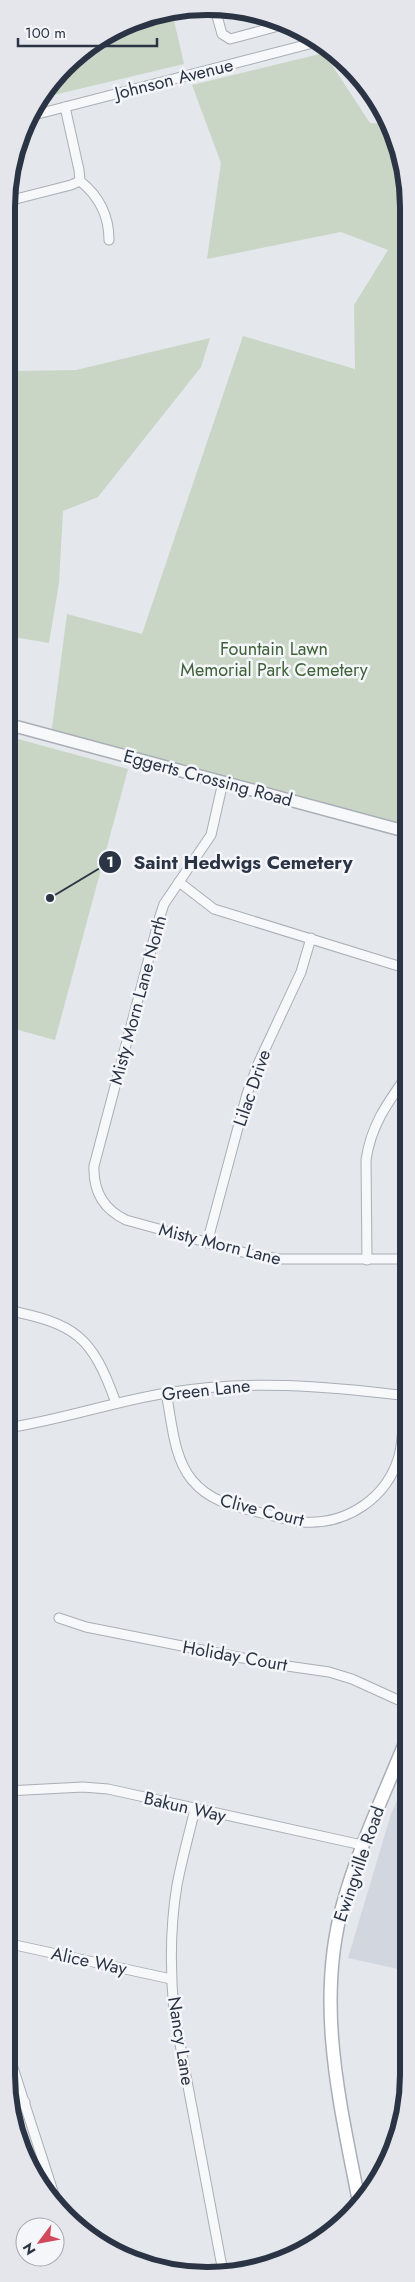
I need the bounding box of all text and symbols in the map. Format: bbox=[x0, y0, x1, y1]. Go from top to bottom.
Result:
scale bar bbox=[18, 15, 156, 47]
text: 100 m bbox=[25, 22, 66, 44]
street label: Johnson Avenue bbox=[110, 52, 236, 107]
park label: Fountain Lawn Memorial Park Cemetery bbox=[180, 636, 368, 683]
street label: Eggerts Crossing Road bbox=[121, 743, 295, 813]
callout: Saint Hedwigs Cemetery bbox=[98, 845, 362, 879]
text: Saint Hedwigs Cemetery bbox=[133, 849, 354, 876]
text: 1 bbox=[106, 851, 114, 873]
street label: Misty Morn Lane North bbox=[103, 913, 173, 1087]
street label: Lilac Drive bbox=[227, 1046, 277, 1130]
street label: Misty Morn Lane bbox=[156, 1216, 284, 1272]
street label: Green Lane bbox=[161, 1372, 251, 1408]
street label: Clive Court bbox=[217, 1487, 307, 1533]
street label: Holiday Court bbox=[181, 1634, 290, 1678]
street label: Bakun Way bbox=[142, 1785, 229, 1829]
street label: Ewingville Road bbox=[327, 1803, 391, 1925]
street label: Alice Way bbox=[49, 1940, 129, 1982]
street label: Nancy Lane bbox=[161, 1995, 201, 2087]
north arrow bbox=[15, 2217, 65, 2267]
text: N bbox=[18, 2239, 40, 2259]

